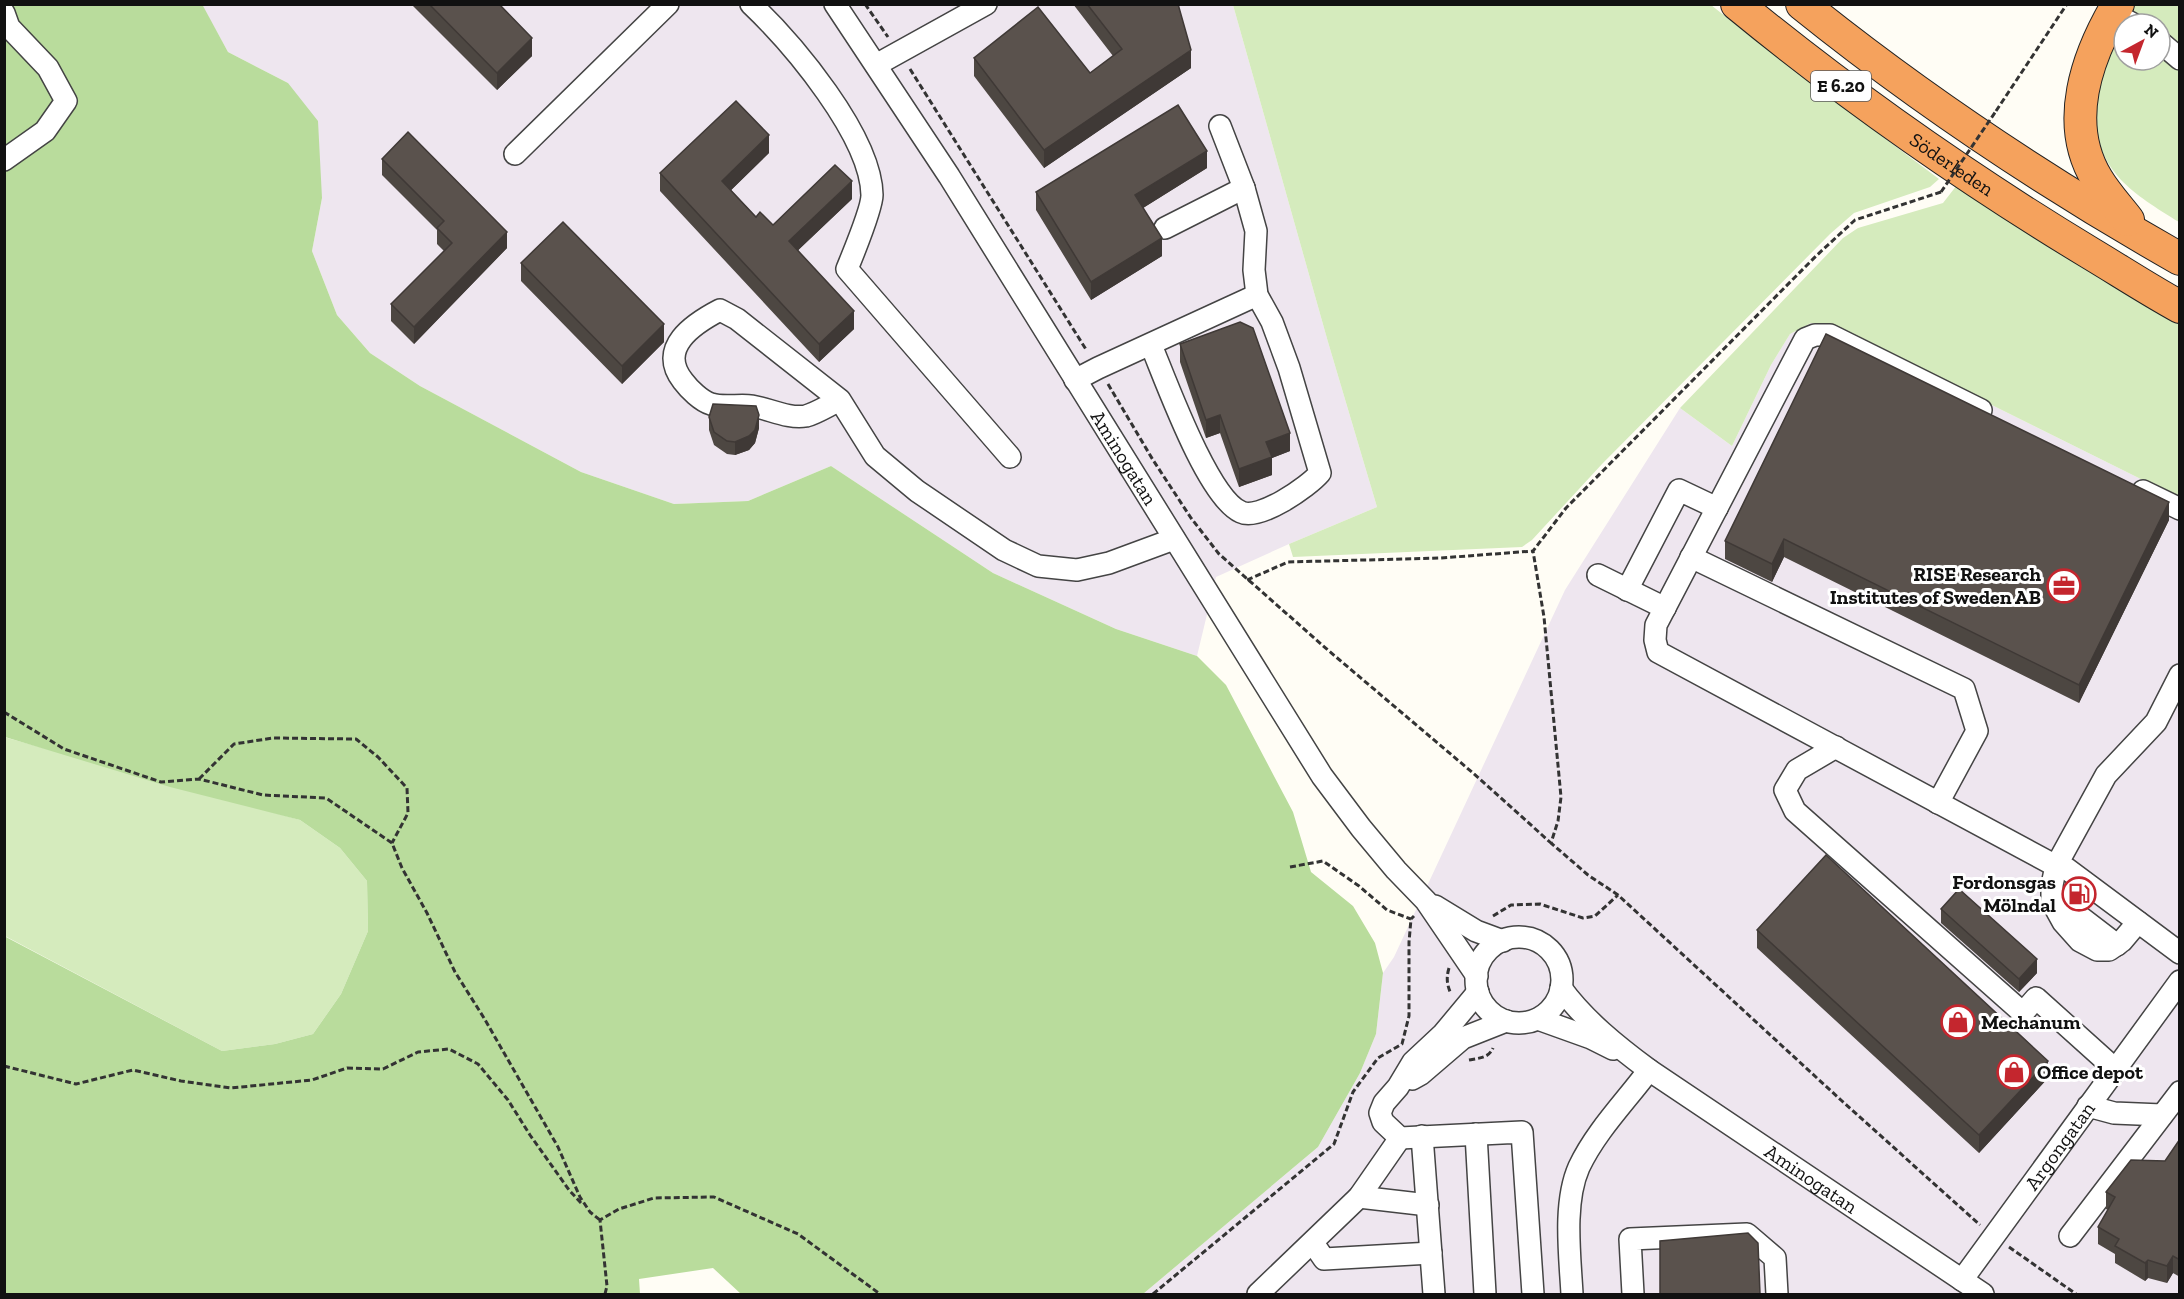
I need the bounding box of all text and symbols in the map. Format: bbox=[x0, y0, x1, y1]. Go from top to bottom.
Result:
north arrow bbox=[2112, 12, 2172, 72]
text: N bbox=[2141, 20, 2162, 42]
road number: E 6.20 bbox=[1811, 71, 1871, 101]
street label: Söderleden bbox=[1905, 127, 1999, 201]
street label: Aminogatan bbox=[1086, 406, 1163, 510]
place label: RISE Research Institutes of Sweden AB bbox=[1830, 562, 2041, 609]
office icon: RISE Research Institutes of Sweden AB bbox=[2046, 568, 2082, 604]
place label: Fordonsgas Mölndal bbox=[1952, 870, 2056, 917]
fuel station icon: Fordonsgas Mölndal bbox=[2061, 876, 2097, 912]
shop icon: Mechanum bbox=[1940, 1004, 1976, 1040]
place label: Mechanum bbox=[1981, 1010, 2081, 1034]
shop icon: Office depot bbox=[1996, 1054, 2032, 1090]
place label: Office depot bbox=[2037, 1060, 2144, 1084]
street label: Argongatan bbox=[2020, 1097, 2100, 1195]
street label: Aminogatan bbox=[1760, 1139, 1863, 1219]

